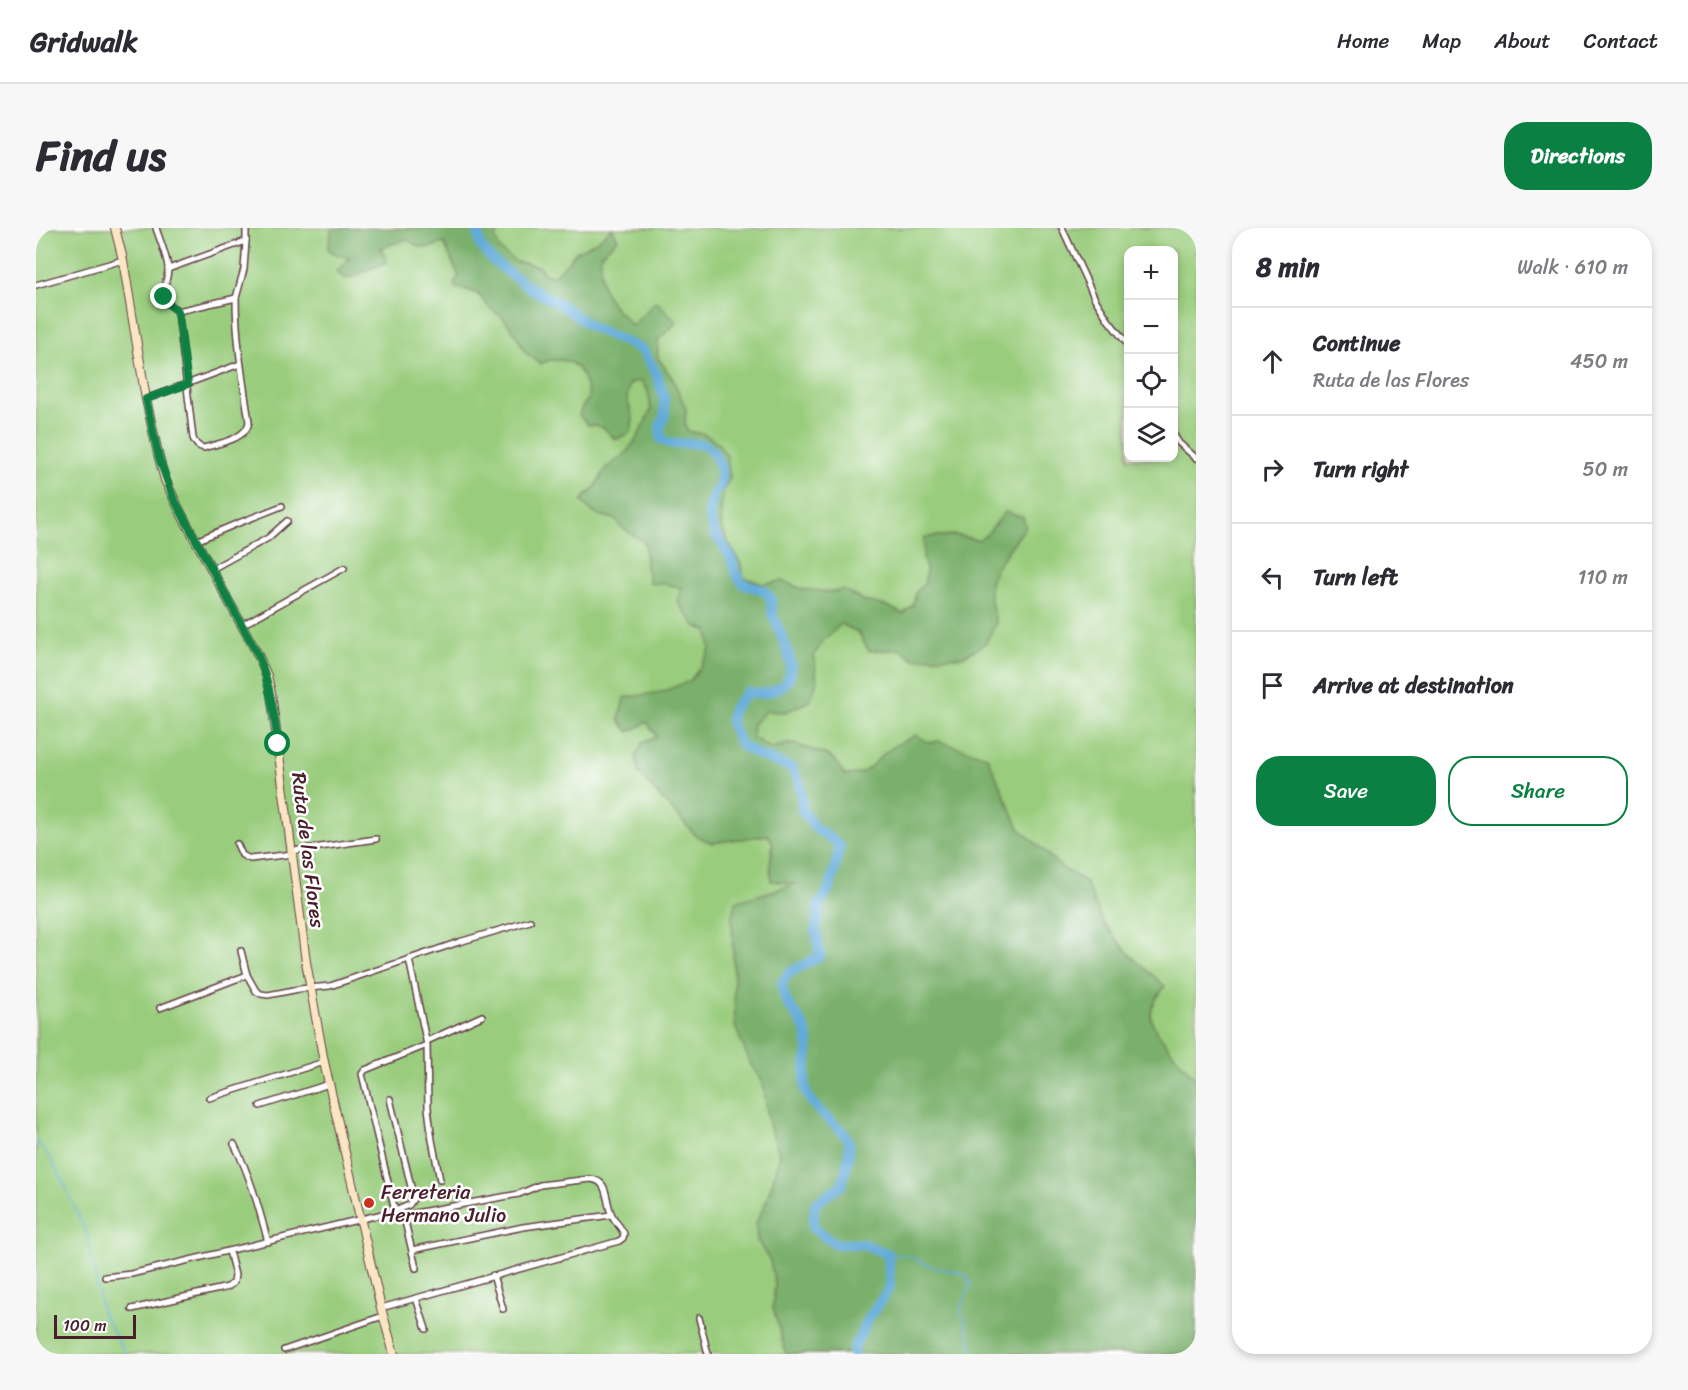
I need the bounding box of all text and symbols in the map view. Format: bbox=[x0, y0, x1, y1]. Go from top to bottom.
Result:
text: Gridwalk bbox=[30, 17, 138, 66]
text: Home bbox=[1337, 22, 1389, 60]
text: Map bbox=[1422, 22, 1461, 60]
text: About bbox=[1494, 22, 1551, 60]
text: Contact bbox=[1584, 22, 1658, 60]
text: Find us bbox=[36, 119, 166, 193]
button: Directions bbox=[1504, 122, 1652, 190]
text: 8 min bbox=[1256, 244, 1320, 290]
map controls bbox=[1124, 246, 1178, 462]
button: + bbox=[1124, 246, 1178, 300]
text: Walk · 610 m bbox=[1517, 250, 1628, 285]
route end bbox=[150, 283, 176, 309]
button: − bbox=[1124, 300, 1178, 354]
text: Continue bbox=[1313, 324, 1401, 363]
text: 450 m bbox=[1570, 344, 1628, 379]
icon: ahead bbox=[1256, 345, 1289, 378]
button: locate bbox=[1124, 354, 1178, 408]
text: Ruta de las Flores bbox=[1313, 363, 1469, 398]
button: layers bbox=[1124, 408, 1178, 462]
text: Turn right bbox=[1313, 450, 1408, 489]
text: 50 m bbox=[1583, 452, 1628, 487]
icon: right bbox=[1256, 453, 1289, 486]
text: Turn left bbox=[1313, 558, 1398, 597]
text: 110 m bbox=[1578, 560, 1628, 595]
icon: left bbox=[1256, 561, 1289, 594]
text: Arrive at destination bbox=[1313, 666, 1514, 705]
icon: arrive bbox=[1256, 669, 1289, 702]
route start bbox=[264, 730, 290, 756]
button: Save bbox=[1256, 756, 1436, 826]
button: Share bbox=[1448, 756, 1628, 826]
street label: Ruta de las Flores bbox=[281, 770, 335, 930]
place label: Ferreteria Hermano Julio bbox=[381, 1175, 506, 1233]
marker: Ferreteria Hermano Julio bbox=[362, 1196, 376, 1210]
text: 100 m bbox=[63, 1311, 107, 1340]
scale bar bbox=[54, 1312, 136, 1340]

